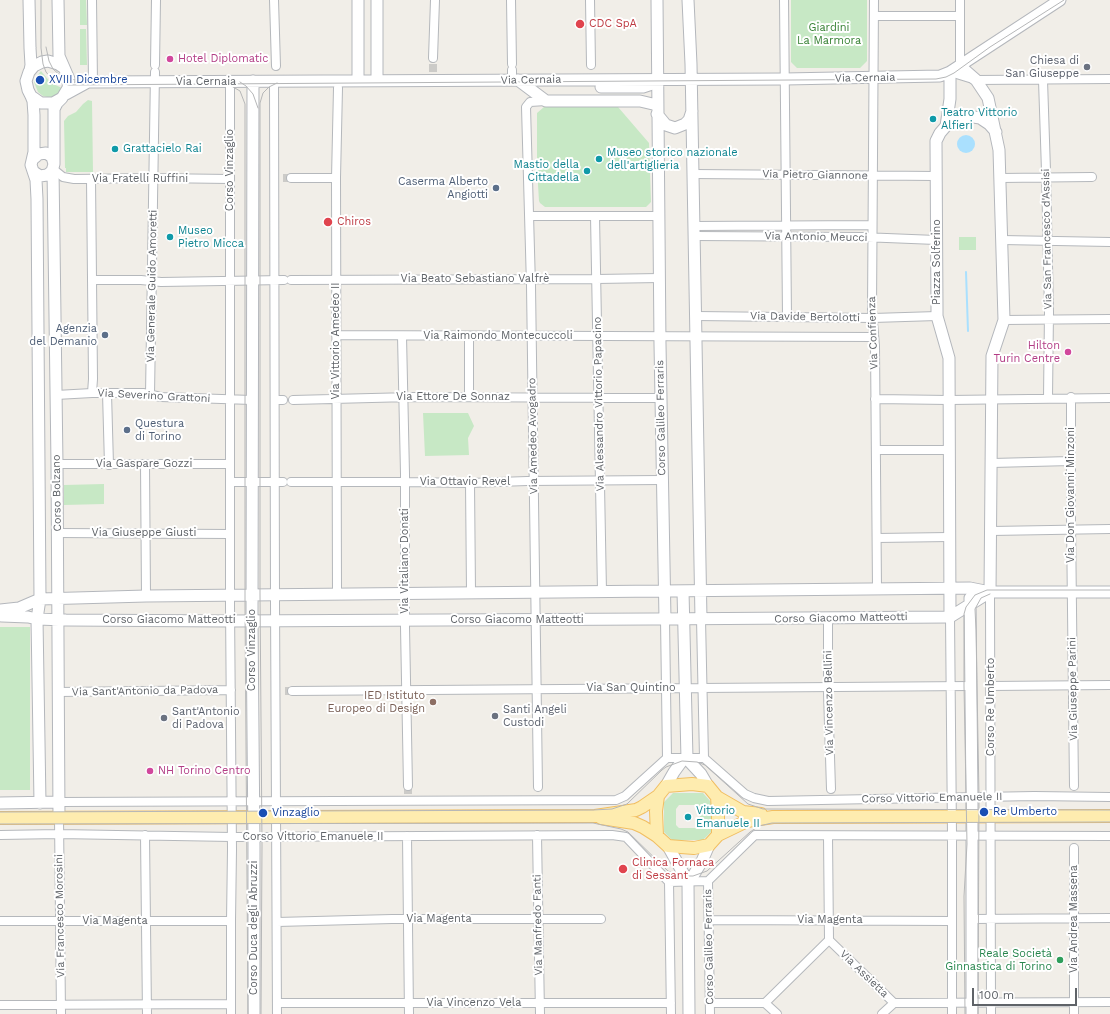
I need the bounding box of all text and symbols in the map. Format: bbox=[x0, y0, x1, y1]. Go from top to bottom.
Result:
place label: CDC SpA bbox=[589, 17, 637, 31]
marker: CDC SpA bbox=[574, 18, 586, 30]
park label: Giardini La Marmora bbox=[797, 21, 861, 47]
place label: Hotel Diplomatic bbox=[178, 52, 268, 66]
marker: Hotel Diplomatic bbox=[165, 54, 175, 64]
place label: Chiesa di San Giuseppe bbox=[1005, 54, 1079, 80]
marker: Chiesa di San Giuseppe bbox=[1082, 62, 1092, 72]
street label: Via Cernaia bbox=[835, 71, 895, 85]
place label: XVIII Dicembre bbox=[49, 73, 128, 87]
street label: Via Cernaia bbox=[501, 73, 561, 87]
marker: XVIII Dicembre bbox=[34, 74, 46, 86]
street label: Via Cernaia bbox=[176, 75, 236, 89]
place label: Teatro Vittorio Alfieri bbox=[941, 106, 1017, 132]
marker: Teatro Vittorio Alfieri bbox=[928, 114, 938, 124]
street label: Corso Vinzaglio bbox=[223, 129, 237, 211]
place label: Grattacielo Rai bbox=[123, 142, 202, 156]
marker: Grattacielo Rai bbox=[110, 144, 120, 154]
place label: Museo storico nazionale dell'artiglieria bbox=[607, 146, 738, 172]
marker: Museo storico nazionale dell'artiglieria bbox=[594, 154, 604, 164]
place label: Mastio della Cittadella bbox=[514, 158, 579, 184]
marker: Mastio della Cittadella bbox=[582, 166, 592, 176]
street label: Via Pietro Giannone bbox=[762, 167, 868, 183]
street label: Via San Francesco d'Assisi bbox=[1039, 168, 1055, 310]
street label: Via Fratelli Ruffini bbox=[92, 172, 188, 186]
place label: Caserma Alberto Angiotti bbox=[398, 175, 488, 201]
marker: Caserma Alberto Angiotti bbox=[491, 183, 501, 193]
street label: Via Generale Guido Amoretti bbox=[144, 210, 160, 362]
place label: Chiros bbox=[337, 215, 371, 229]
marker: Chiros bbox=[322, 216, 334, 228]
street label: Piazza Solferino bbox=[930, 219, 944, 305]
place label: Museo Pietro Micca bbox=[178, 224, 244, 250]
street label: Via Antonio Meucci bbox=[764, 230, 868, 244]
marker: Museo Pietro Micca bbox=[165, 232, 175, 242]
street label: Via Beato Sebastiano Valfrè bbox=[401, 272, 549, 286]
street label: Via Vittorio Amedeo II bbox=[329, 282, 343, 400]
street label: Via Confienza bbox=[865, 296, 881, 370]
street label: Via Davide Bertolotti bbox=[750, 309, 860, 325]
street label: Via Alessandro Vittorio Papacino bbox=[591, 317, 607, 491]
place label: Agenzia del Demanio bbox=[29, 322, 97, 348]
street label: Via Raimondo Montecuccoli bbox=[423, 329, 573, 343]
marker: Agenzia del Demanio bbox=[100, 330, 110, 340]
place label: Hilton Turin Centre bbox=[993, 339, 1060, 365]
marker: Hilton Turin Centre bbox=[1063, 347, 1073, 357]
street label: Corso Galileo Ferraris bbox=[653, 360, 669, 476]
street label: Via Amedeo Avogadro bbox=[525, 377, 541, 495]
street label: Via Severino Grattoni bbox=[97, 386, 211, 406]
street label: Via Ettore De Sonnaz bbox=[396, 390, 510, 404]
place label: Questura di Torino bbox=[135, 417, 184, 443]
marker: Questura di Torino bbox=[122, 425, 132, 435]
street label: Via Don Giovanni Minzoni bbox=[1064, 427, 1078, 563]
street label: Corso Bolzano bbox=[50, 454, 64, 532]
street label: Via Gaspare Gozzi bbox=[96, 457, 192, 471]
street label: Via Ottavio Revel bbox=[420, 475, 510, 489]
street label: Via Vitaliano Donati bbox=[398, 508, 412, 614]
street label: Via Giuseppe Giusti bbox=[92, 526, 196, 540]
street label: Corso Vinzaglio bbox=[245, 609, 259, 691]
street label: Corso Giacomo Matteotti bbox=[774, 610, 908, 626]
street label: Corso Giacomo Matteotti bbox=[102, 613, 236, 627]
street label: Corso Giacomo Matteotti bbox=[450, 613, 584, 627]
street label: Via Giuseppe Parini bbox=[1065, 637, 1081, 741]
street label: Via Vincenzo Bellini bbox=[821, 650, 837, 756]
street label: Corso Re Umberto bbox=[984, 658, 998, 756]
street label: Via San Quintino bbox=[586, 681, 676, 695]
street label: Via Sant'Antonio da Padova bbox=[72, 683, 218, 699]
place label: IED Istituto Europeo di Design bbox=[328, 689, 425, 715]
marker: IED Istituto Europeo di Design bbox=[428, 697, 438, 707]
place label: Santi Angeli Custodi bbox=[503, 703, 567, 729]
place label: Sant'Antonio di Padova bbox=[172, 705, 239, 731]
marker: Santi Angeli Custodi bbox=[490, 711, 500, 721]
marker: Sant'Antonio di Padova bbox=[159, 713, 169, 723]
place label: NH Torino Centro bbox=[158, 764, 251, 778]
marker: NH Torino Centro bbox=[145, 766, 155, 776]
street label: Corso Vittorio Emanuele II bbox=[861, 790, 1003, 806]
place label: Vittorio Emanuele II bbox=[696, 804, 760, 830]
place label: Re Umberto bbox=[993, 805, 1057, 819]
place label: Vinzaglio bbox=[272, 806, 320, 820]
marker: Re Umberto bbox=[978, 806, 990, 818]
marker: Vinzaglio bbox=[257, 807, 269, 819]
marker: Vittorio Emanuele II bbox=[683, 812, 693, 822]
street label: Corso Vittorio Emanuele II bbox=[242, 830, 384, 844]
street label: Via Francesco Morosini bbox=[52, 854, 68, 978]
place label: Clinica Fornaca di Sessant bbox=[632, 856, 714, 882]
street label: Corso Duca degli Abruzzi bbox=[247, 861, 261, 995]
marker: Clinica Fornaca di Sessant bbox=[617, 863, 629, 875]
street label: Via Andrea Massena bbox=[1067, 865, 1081, 973]
street label: Via Manfredo Fanti bbox=[531, 874, 545, 976]
street label: Corso Galileo Ferraris bbox=[701, 889, 717, 1005]
street label: Via Magenta bbox=[406, 912, 472, 926]
street label: Via Magenta bbox=[797, 913, 863, 927]
street label: Via Magenta bbox=[82, 914, 148, 928]
street label: Via Assietta bbox=[837, 947, 891, 1001]
place label: Reale Società Ginnastica di Torino bbox=[945, 947, 1052, 973]
marker: Reale Società Ginnastica di Torino bbox=[1055, 955, 1065, 965]
scale bar bbox=[974, 980, 1079, 1006]
text: 100 m bbox=[979, 988, 1014, 1002]
street label: Via Vincenzo Vela bbox=[427, 996, 521, 1010]

